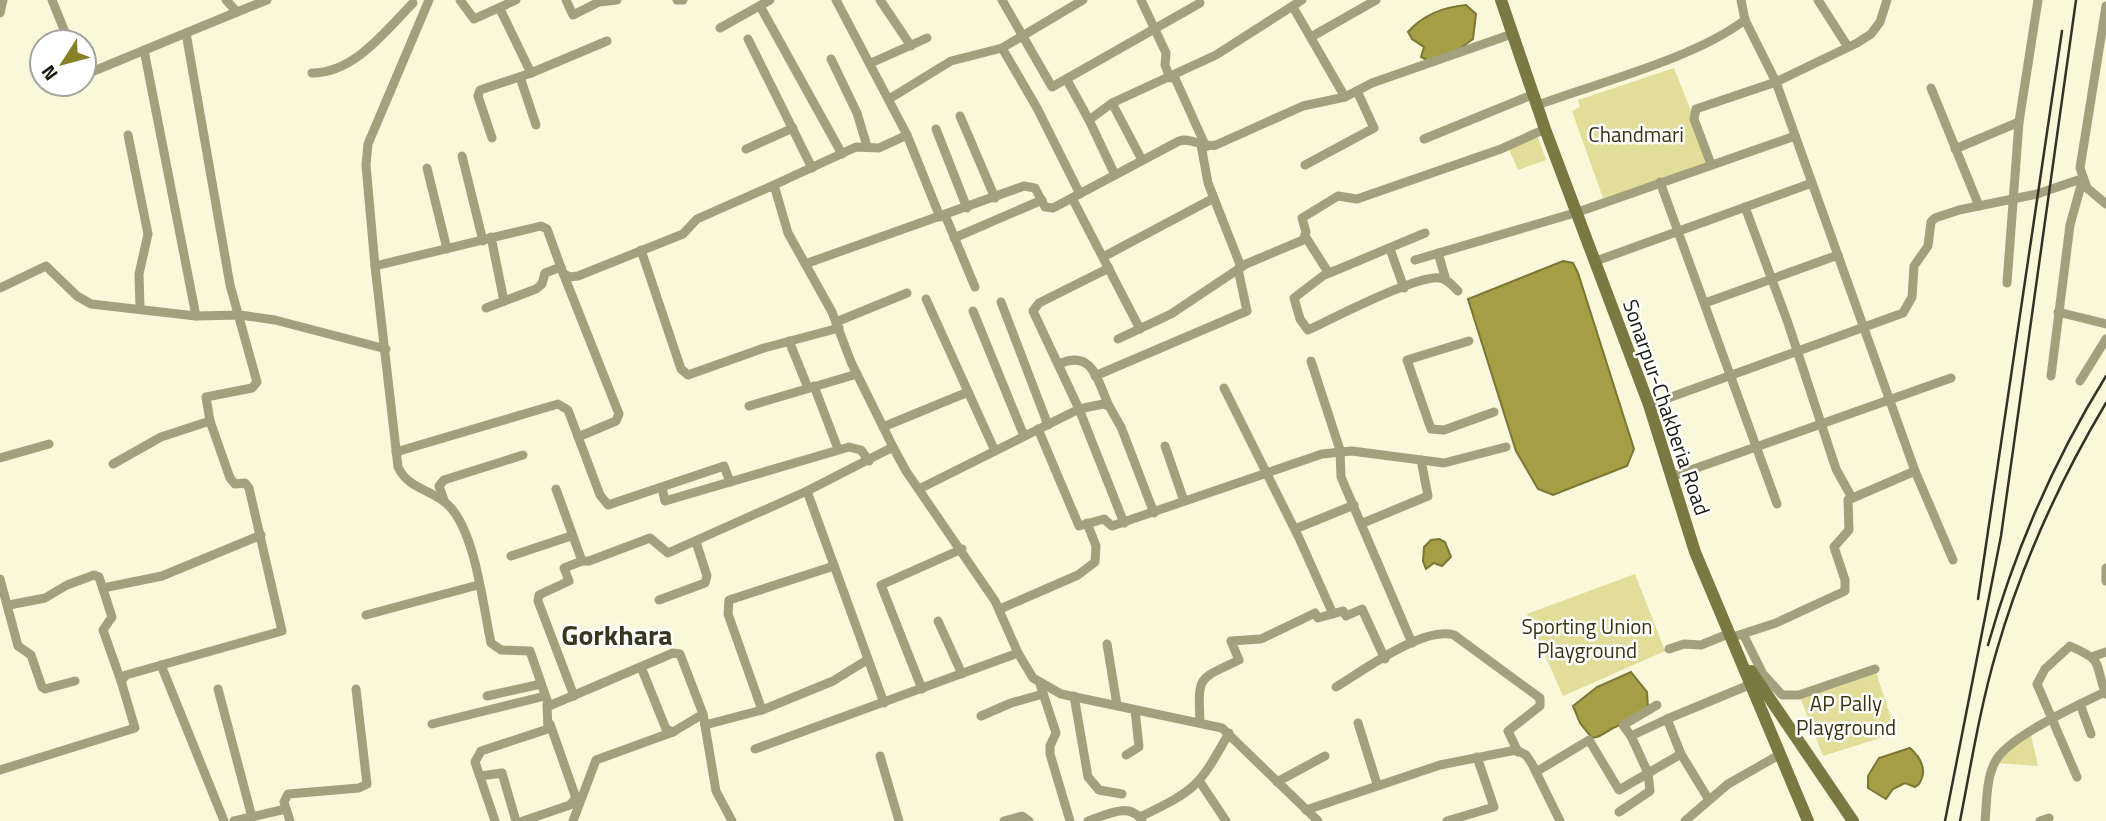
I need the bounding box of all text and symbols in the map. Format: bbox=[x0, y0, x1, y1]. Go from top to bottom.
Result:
north arrow bbox=[28, 28, 98, 98]
text: N bbox=[33, 59, 64, 87]
park label: Chandmari bbox=[1588, 118, 1684, 150]
street label: Sonarpur-Chakberia Road bbox=[1615, 295, 1719, 519]
park label: Sporting Union Playground bbox=[1521, 610, 1653, 666]
district label: Gorkhara bbox=[561, 613, 673, 656]
park label: AP Pally Playground bbox=[1796, 687, 1896, 743]

